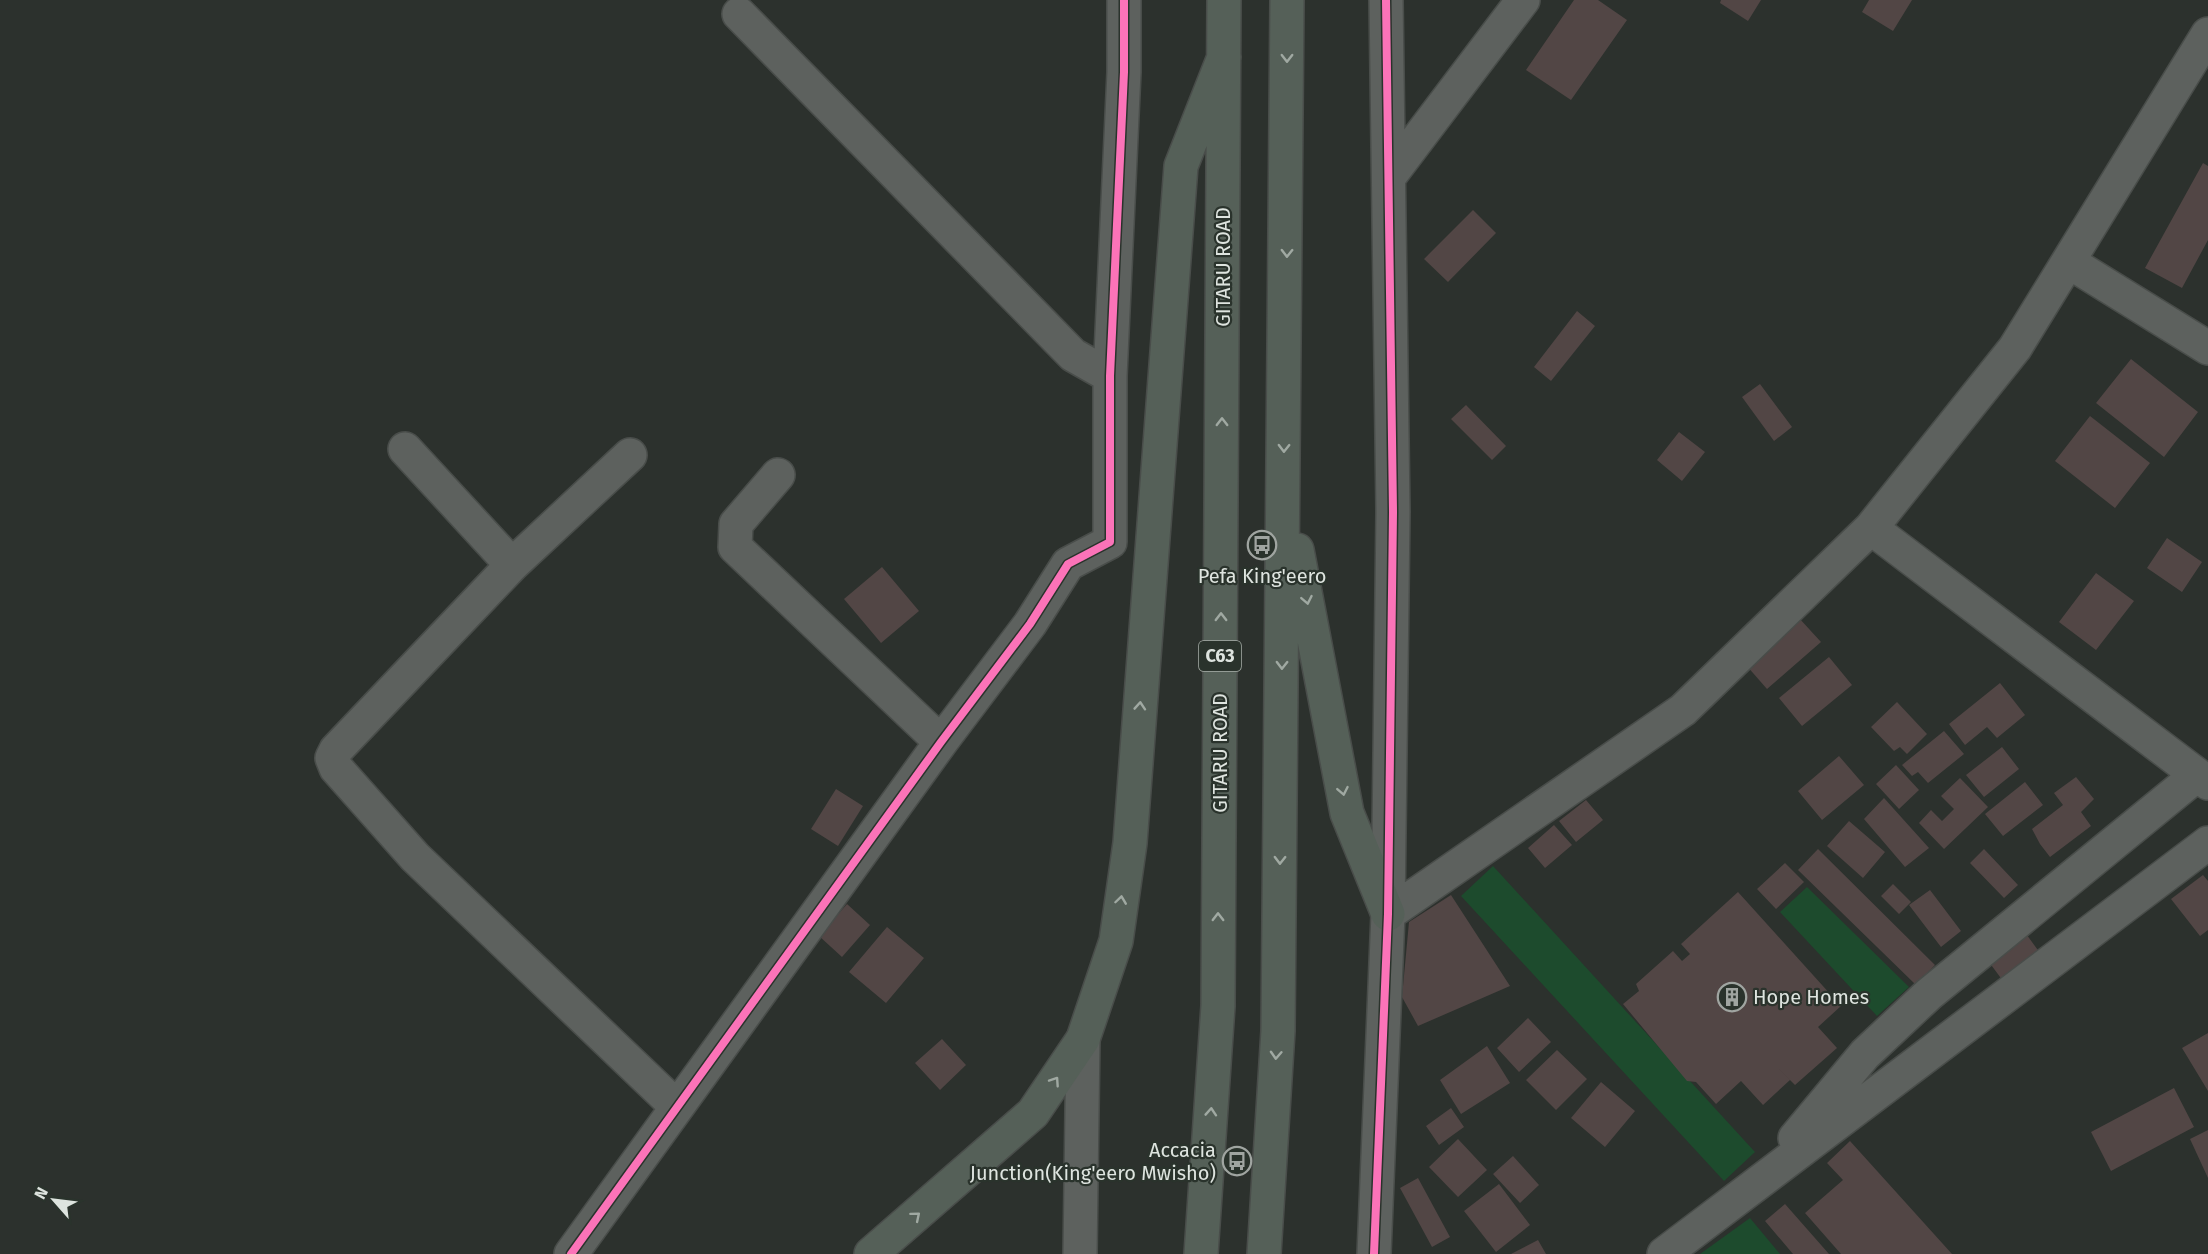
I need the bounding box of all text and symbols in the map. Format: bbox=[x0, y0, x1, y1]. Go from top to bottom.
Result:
one-way arrow bbox=[1281, 54, 1293, 63]
street label: GITARU ROAD bbox=[1211, 207, 1235, 327]
one-way arrow bbox=[1281, 249, 1293, 258]
one-way arrow bbox=[1216, 418, 1228, 427]
one-way arrow bbox=[1278, 444, 1290, 453]
bus stop icon: Pefa King'eero bbox=[1246, 529, 1278, 561]
place label: Pefa King'eero bbox=[1198, 564, 1326, 588]
one-way arrow bbox=[1300, 594, 1313, 604]
one-way arrow bbox=[1214, 613, 1227, 622]
road number: C63 bbox=[1199, 641, 1241, 671]
one-way arrow bbox=[1276, 660, 1288, 669]
street label: GITARU ROAD bbox=[1208, 693, 1232, 813]
one-way arrow bbox=[1133, 702, 1146, 711]
one-way arrow bbox=[1336, 786, 1349, 796]
one-way arrow bbox=[1273, 855, 1286, 864]
one-way arrow bbox=[1115, 896, 1127, 905]
one-way arrow bbox=[1212, 913, 1225, 922]
building icon: Hope Homes bbox=[1716, 981, 1748, 1013]
place label: Hope Homes bbox=[1753, 985, 1869, 1009]
one-way arrow bbox=[1270, 1050, 1283, 1059]
one-way arrow bbox=[1048, 1076, 1059, 1087]
one-way arrow bbox=[1204, 1107, 1217, 1116]
place label: Accacia Junction(King'eero Mwisho) bbox=[970, 1138, 1216, 1185]
bus stop icon: Accacia Junction(King'eero Mwisho) bbox=[1221, 1145, 1253, 1177]
north arrow bbox=[24, 1170, 84, 1230]
text: N bbox=[30, 1184, 52, 1202]
one-way arrow bbox=[909, 1212, 920, 1223]

